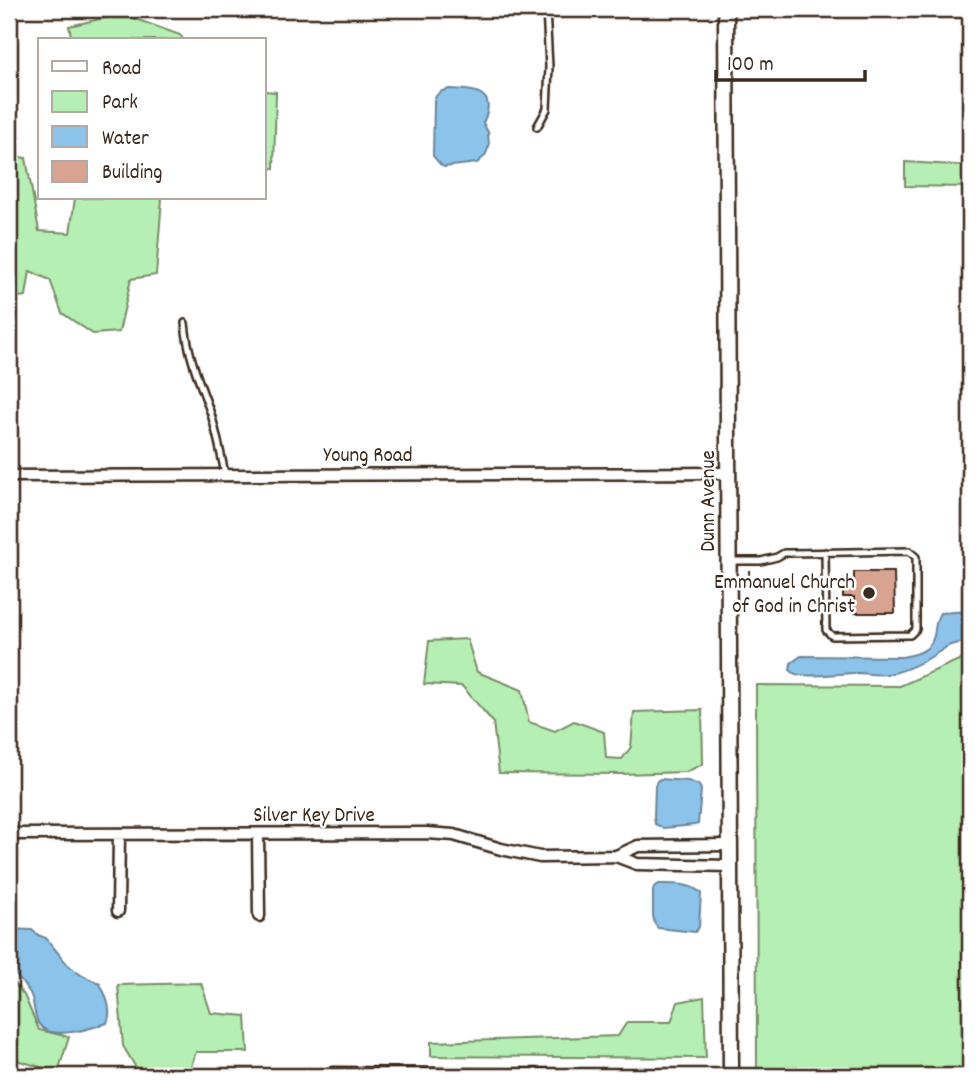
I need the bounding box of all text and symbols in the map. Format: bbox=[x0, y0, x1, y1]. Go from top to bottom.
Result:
legend bbox=[38, 38, 266, 200]
scale bar bbox=[716, 38, 865, 82]
text: 100 m bbox=[727, 51, 774, 81]
text: Road bbox=[102, 55, 141, 85]
text: Park bbox=[102, 89, 138, 119]
text: Water bbox=[102, 125, 149, 155]
text: Building bbox=[102, 159, 162, 189]
street label: Young Road bbox=[323, 442, 413, 472]
street label: Dunn Avenue bbox=[695, 450, 725, 552]
place label: Emmanuel Church of God in Christ bbox=[714, 569, 855, 623]
marker: Emmanuel Church of God in Christ bbox=[861, 585, 877, 601]
street label: Silver Key Drive bbox=[253, 802, 375, 832]

